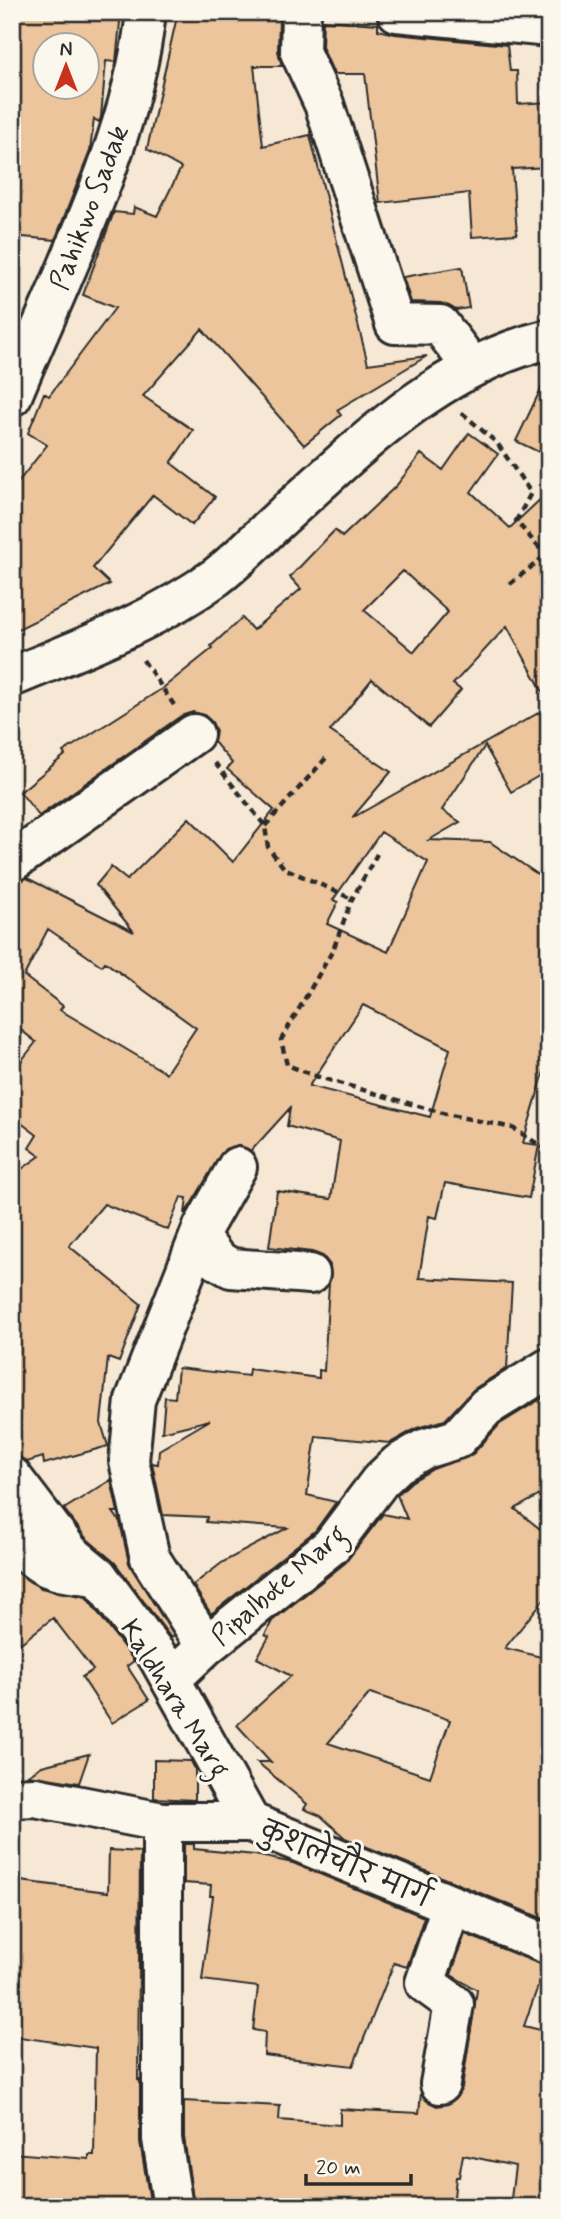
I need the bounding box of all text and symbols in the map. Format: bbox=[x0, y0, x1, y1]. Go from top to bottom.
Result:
north arrow bbox=[32, 32, 102, 102]
text: N bbox=[60, 38, 72, 63]
street label: Pahikwo Sadak bbox=[42, 120, 139, 296]
street label: Pipalbote Marg bbox=[204, 1517, 357, 1657]
street label: Kaldhara Marg bbox=[108, 1613, 237, 1787]
street label: कुशलेचौर मार्ग bbox=[254, 1805, 441, 1919]
scale bar bbox=[306, 2142, 410, 2186]
text: 20 m bbox=[316, 2154, 361, 2182]

